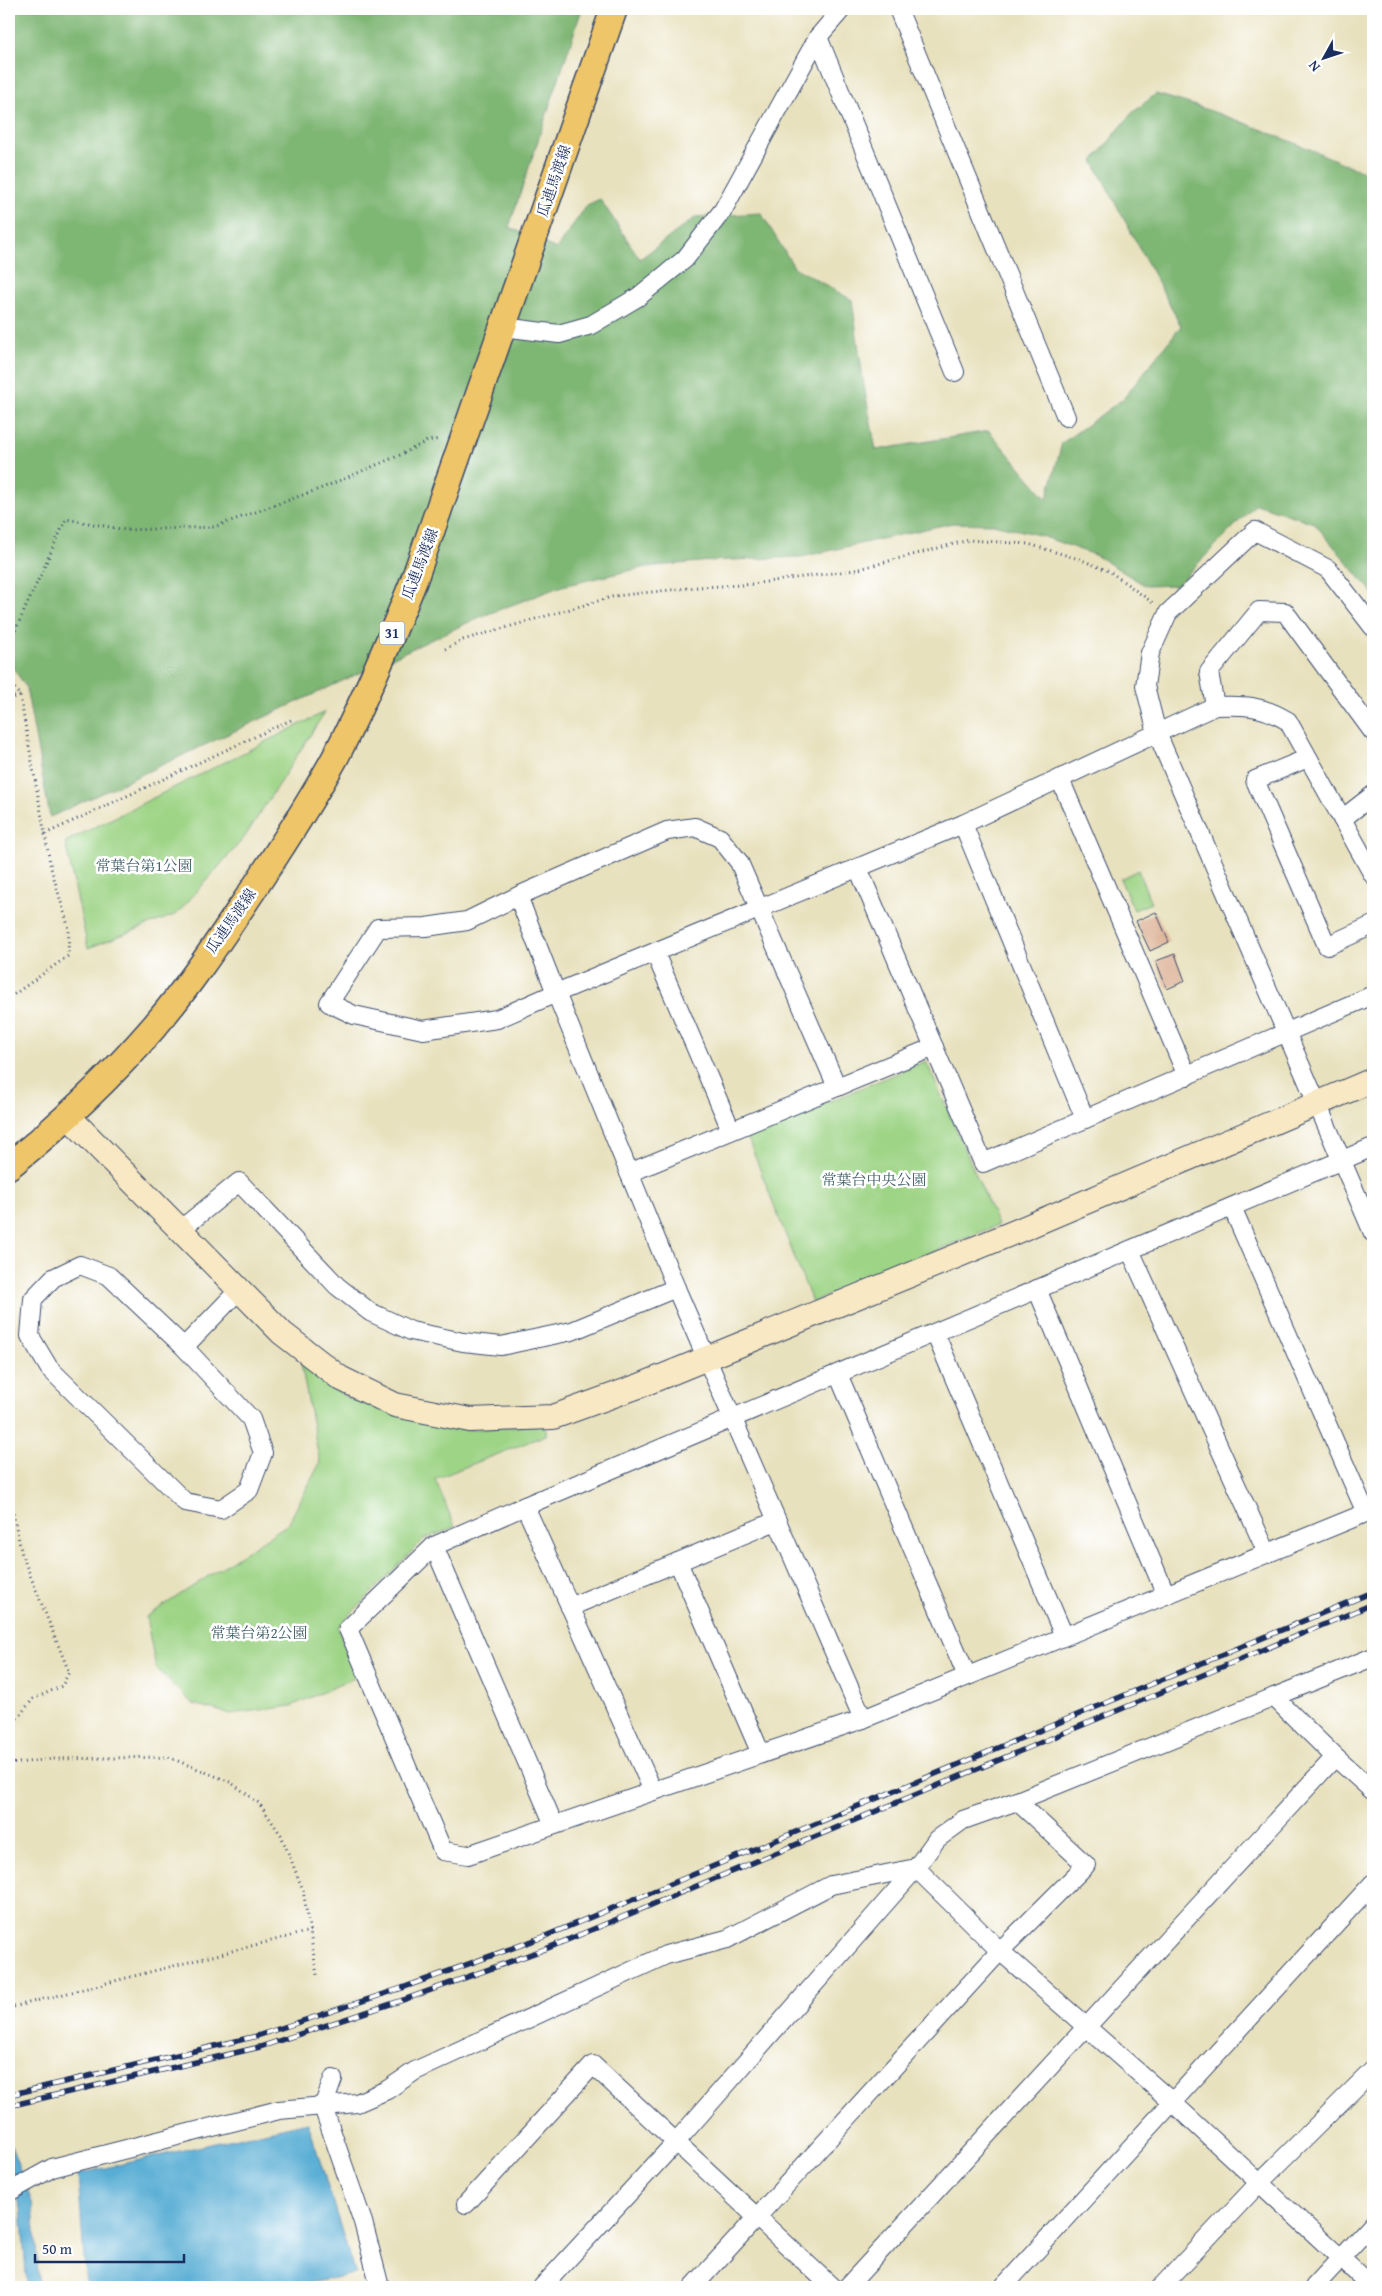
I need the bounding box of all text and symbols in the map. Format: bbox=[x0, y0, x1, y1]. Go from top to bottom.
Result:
north arrow bbox=[1300, 32, 1350, 82]
text: N bbox=[1303, 56, 1325, 76]
street label: 瓜連馬渡線 bbox=[531, 142, 576, 220]
street label: 瓜連馬渡線 bbox=[396, 525, 443, 603]
road number: 31 bbox=[380, 622, 404, 644]
park label: 常葉台第1公園 bbox=[95, 855, 193, 876]
street label: 瓜連馬渡線 bbox=[200, 884, 261, 957]
park label: 常葉台中央公園 bbox=[821, 1169, 927, 1190]
park label: 常葉台第2公園 bbox=[210, 1622, 308, 1643]
scale bar bbox=[35, 2231, 184, 2263]
text: 50 m bbox=[42, 2238, 73, 2259]

